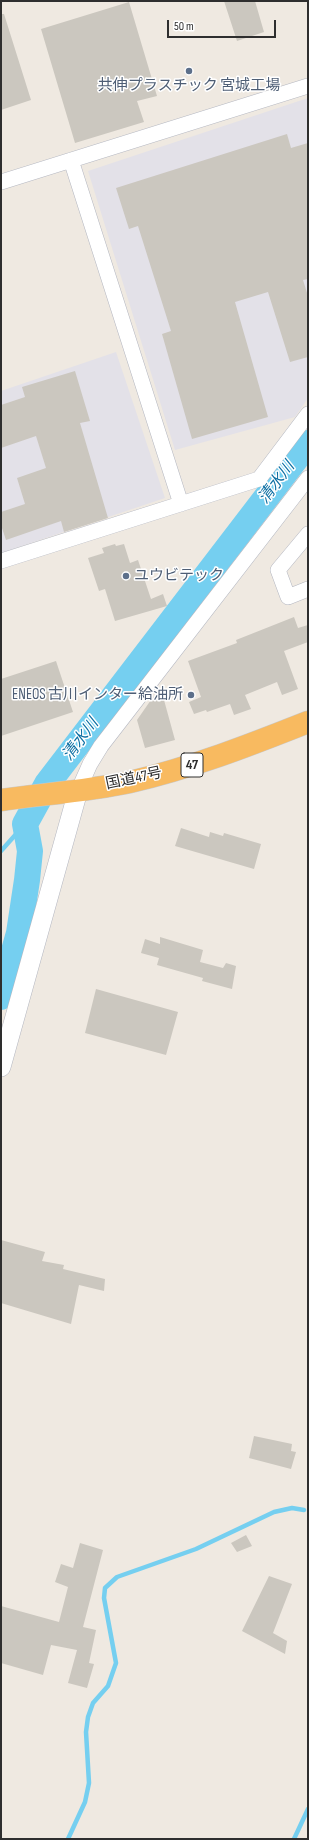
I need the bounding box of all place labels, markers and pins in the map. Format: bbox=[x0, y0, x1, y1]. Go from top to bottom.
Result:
marker: 共伸プラスチック 宮城工場 bbox=[184, 66, 194, 76]
place label: 共伸プラスチック 宮城工場 bbox=[98, 77, 280, 95]
place label: ユウビテック bbox=[134, 567, 224, 585]
marker: ユウビテック bbox=[121, 571, 131, 581]
place label: ENEOS 古川インター給油所 bbox=[12, 686, 183, 704]
marker: ENEOS 古川インター給油所 bbox=[186, 690, 196, 700]

